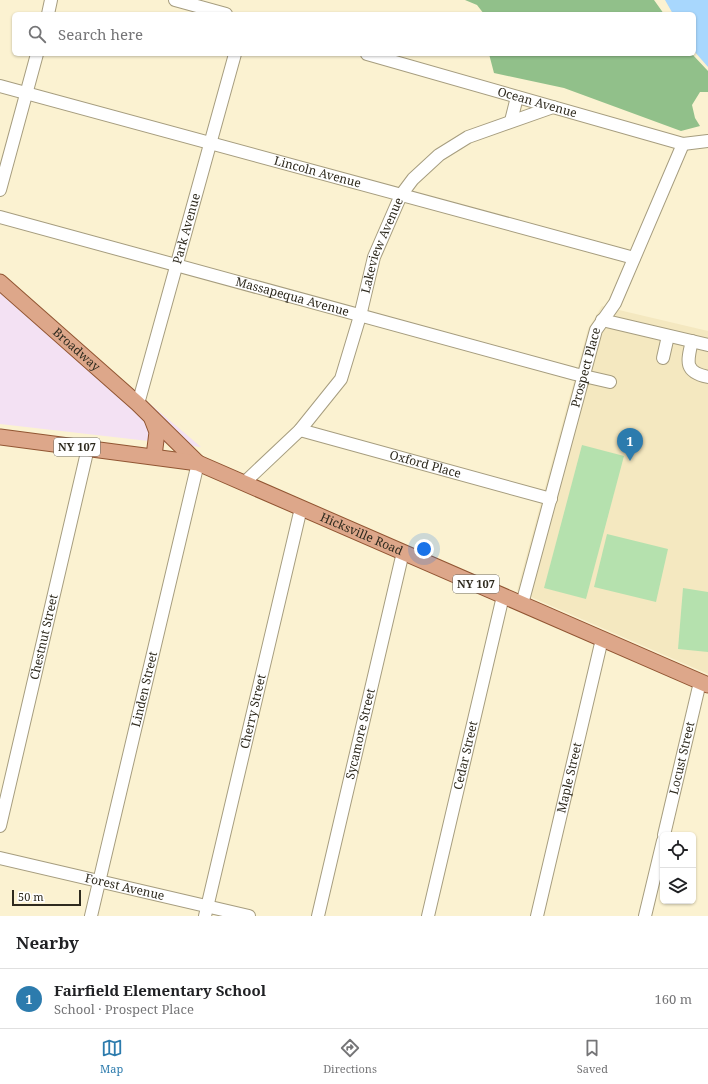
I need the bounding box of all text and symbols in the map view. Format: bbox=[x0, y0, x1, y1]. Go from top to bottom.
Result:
search box bbox=[12, 12, 696, 56]
icon: search bbox=[26, 23, 48, 45]
text: Search here bbox=[58, 24, 143, 44]
street label: Ocean Avenue bbox=[496, 83, 579, 121]
street label: Lincoln Avenue bbox=[272, 152, 363, 192]
street label: Park Avenue bbox=[168, 191, 204, 266]
street label: Lakeview Avenue bbox=[357, 195, 407, 295]
street label: Massapequa Avenue bbox=[234, 273, 351, 320]
street label: Broadway bbox=[49, 324, 104, 375]
street label: Prospect Place bbox=[566, 325, 604, 409]
pin: 1 bbox=[617, 428, 643, 461]
road number: NY 107 bbox=[54, 438, 100, 456]
street label: Oxford Place bbox=[388, 446, 463, 482]
street label: Hicksville Road bbox=[318, 508, 406, 559]
your location bbox=[414, 539, 434, 559]
road number: NY 107 bbox=[453, 575, 499, 593]
street label: Chestnut Street bbox=[25, 592, 62, 681]
street label: Linden Street bbox=[127, 650, 161, 729]
street label: Cherry Street bbox=[236, 672, 270, 750]
street label: Sycamore Street bbox=[341, 687, 379, 781]
street label: Cedar Street bbox=[449, 719, 481, 791]
street label: Locust Street bbox=[665, 720, 698, 796]
street label: Maple Street bbox=[552, 741, 585, 815]
map controls bbox=[660, 832, 696, 904]
button: locate bbox=[660, 832, 696, 868]
button: layers bbox=[660, 868, 696, 904]
street label: Forest Avenue bbox=[83, 869, 166, 904]
scale bar bbox=[12, 888, 81, 907]
text: 50 m bbox=[18, 889, 44, 904]
text: Nearby bbox=[16, 931, 79, 954]
text: Fairfield Elementary School bbox=[54, 980, 266, 1000]
text: 1 bbox=[25, 990, 33, 1008]
text: 160 m bbox=[655, 990, 692, 1008]
text: School · Prospect Place bbox=[54, 1000, 194, 1018]
tab: Map bbox=[100, 1037, 123, 1076]
tab: Directions bbox=[323, 1037, 377, 1076]
tab: Saved bbox=[577, 1037, 608, 1076]

